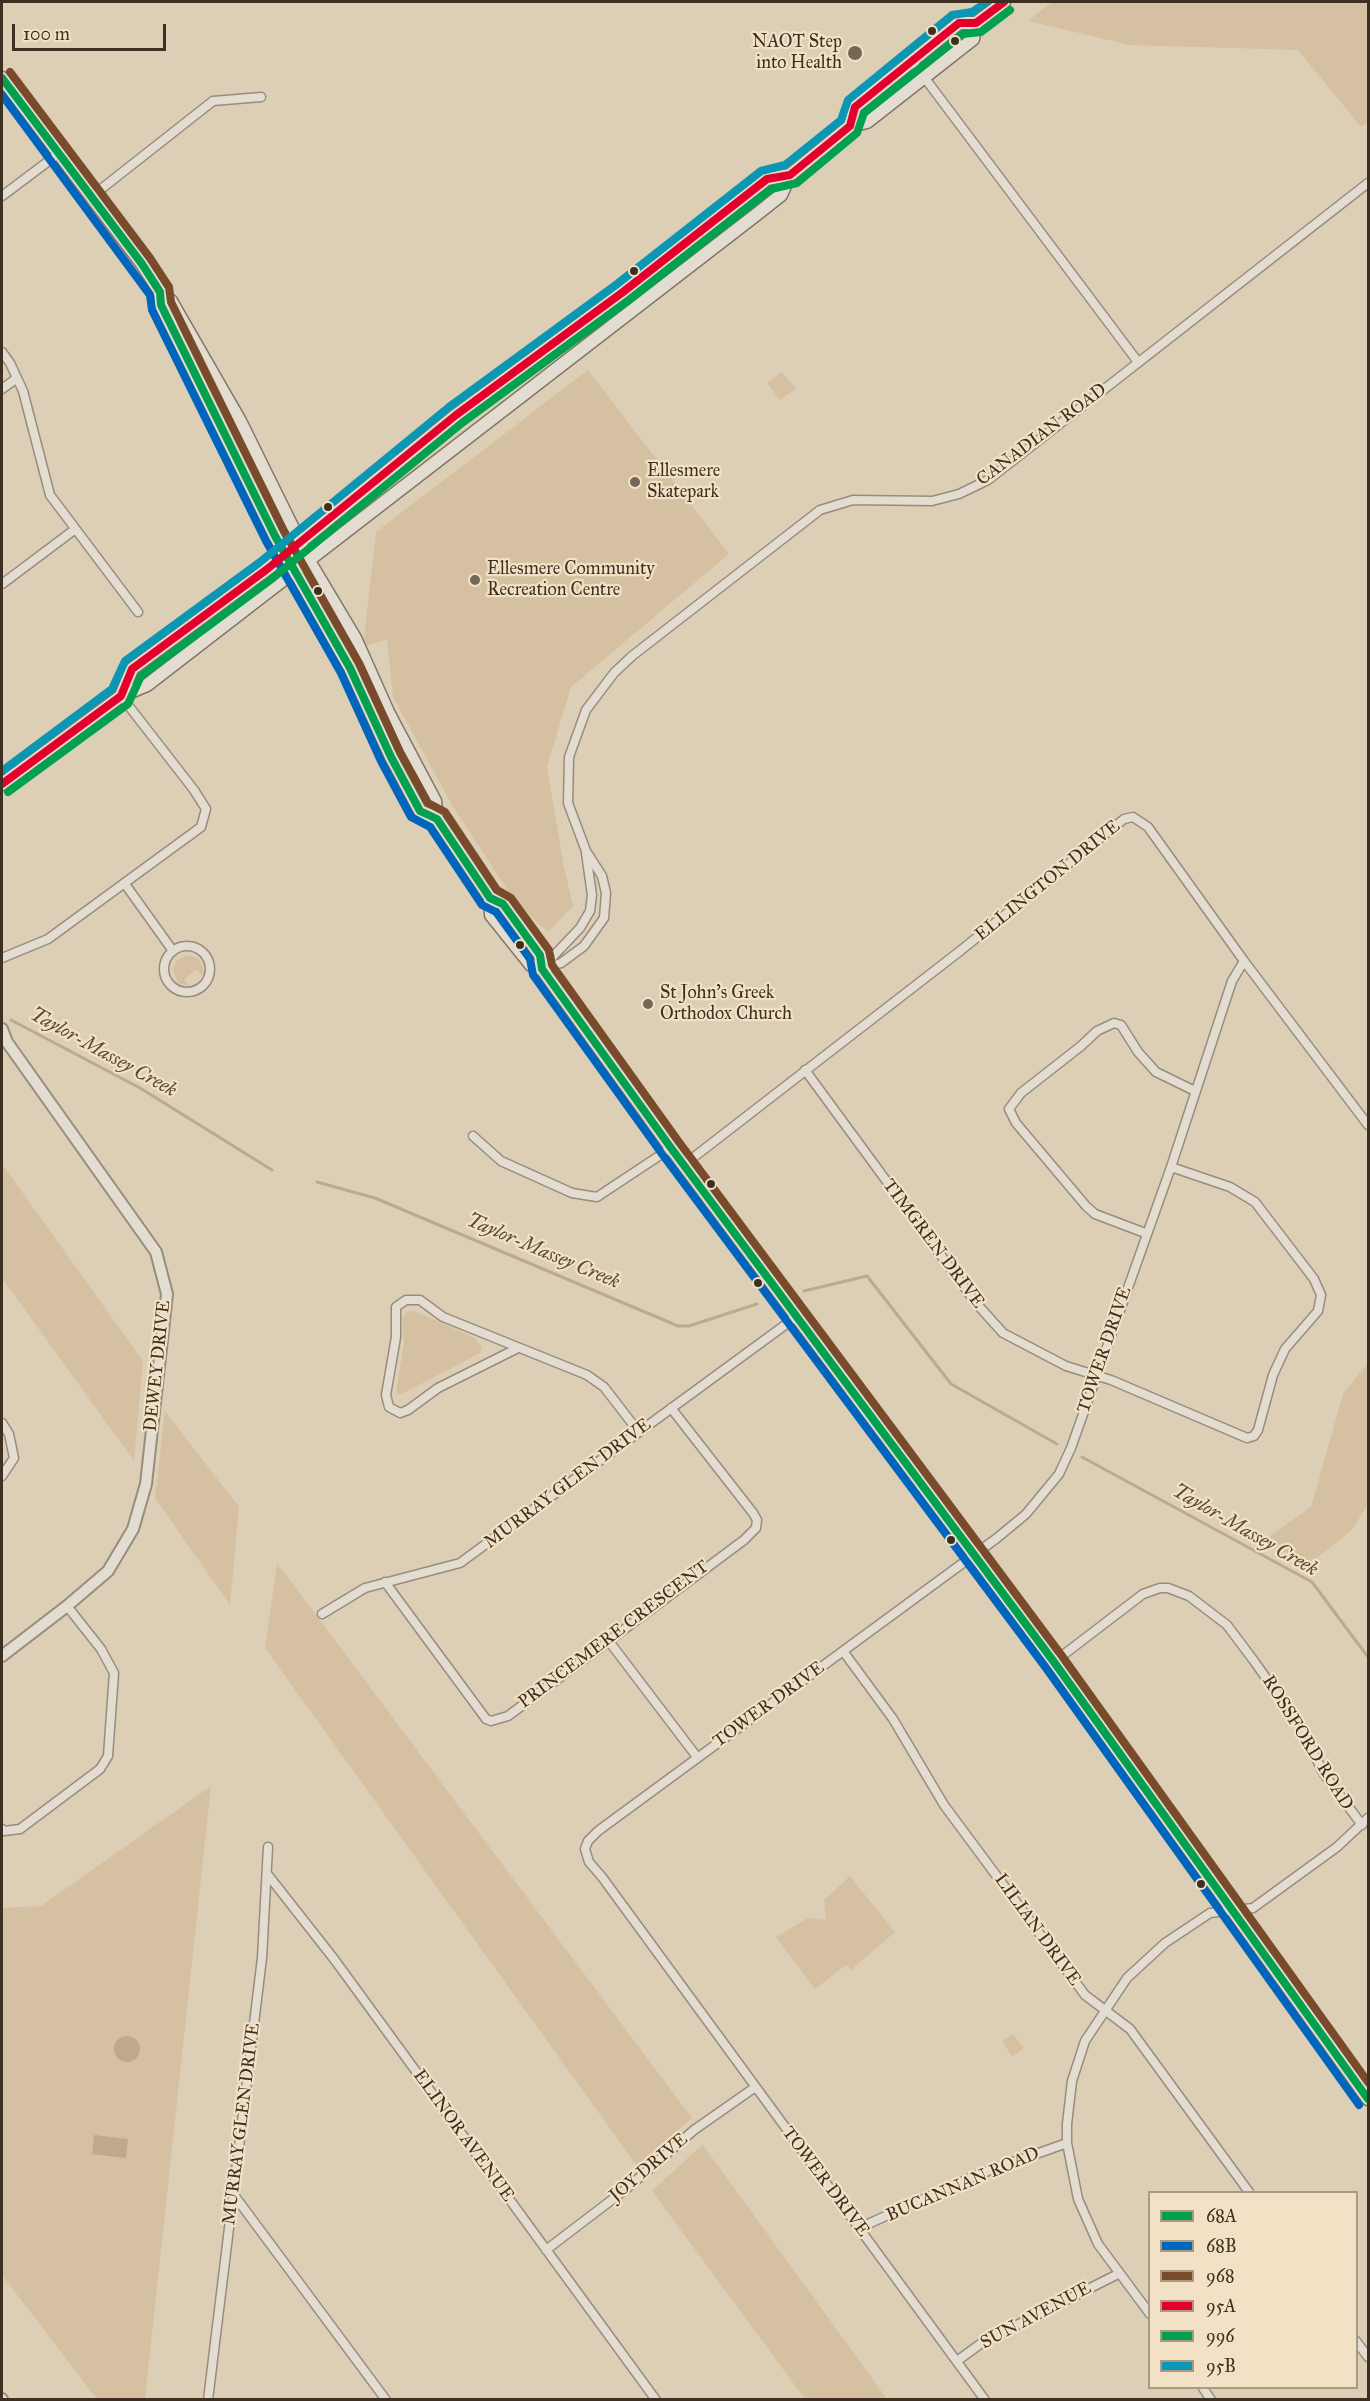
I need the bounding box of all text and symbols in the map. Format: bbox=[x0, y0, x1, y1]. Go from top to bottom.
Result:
scale bar bbox=[15, 12, 170, 50]
text: 100 m bbox=[23, 23, 70, 45]
unlabelled marker bbox=[926, 25, 938, 37]
place label: NAOT Step into Health bbox=[752, 32, 842, 74]
unlabelled marker bbox=[949, 35, 961, 47]
marker: NAOT Step into Health bbox=[846, 44, 864, 62]
unlabelled marker bbox=[628, 265, 640, 277]
street label: CANADIAN ROAD bbox=[973, 379, 1111, 491]
place label: Ellesmere Skatepark bbox=[647, 461, 720, 504]
marker: Ellesmere Skatepark bbox=[628, 475, 642, 489]
unlabelled marker bbox=[322, 501, 334, 513]
place label: Ellesmere Community Recreation Centre bbox=[487, 559, 655, 602]
marker: Ellesmere Community Recreation Centre bbox=[468, 573, 482, 587]
unlabelled marker bbox=[312, 585, 324, 597]
street label: ELLINGTON DRIVE bbox=[971, 816, 1125, 946]
unlabelled marker bbox=[514, 939, 526, 951]
place label: St John's Greek Orthodox Church bbox=[660, 983, 792, 1026]
marker: St John's Greek Orthodox Church bbox=[641, 997, 655, 1011]
water label: Taylor-Massey Creek bbox=[26, 1003, 180, 1103]
street label: TIMGREN DRIVE bbox=[877, 1175, 989, 1313]
unlabelled marker bbox=[705, 1178, 717, 1190]
water label: Taylor-Massey Creek bbox=[463, 1209, 623, 1295]
unlabelled marker bbox=[752, 1277, 764, 1289]
street label: TOWER DRIVE bbox=[1073, 1284, 1137, 1416]
street label: DEWEY DRIVE bbox=[140, 1299, 176, 1433]
street label: MURRAY GLEN DRIVE bbox=[480, 1414, 656, 1554]
water label: Taylor-Massey Creek bbox=[1168, 1480, 1322, 1582]
unlabelled marker bbox=[945, 1534, 957, 1546]
street label: PRINCEMERE CRESCENT bbox=[515, 1556, 713, 1714]
street label: TOWER DRIVE bbox=[709, 1657, 829, 1753]
street label: ROSSFORD ROAD bbox=[1257, 1672, 1357, 1814]
street label: LILIAN DRIVE bbox=[989, 1870, 1085, 1990]
unlabelled marker bbox=[1195, 1878, 1207, 1890]
street label: MURRAY GLEN DRIVE bbox=[219, 2022, 265, 2226]
street label: ELINOR AVENUE bbox=[408, 2066, 518, 2206]
street label: TOWER DRIVE bbox=[777, 2123, 873, 2241]
street label: JOY DRIVE bbox=[606, 2129, 692, 2207]
street label: BUCANNAN ROAD bbox=[883, 2143, 1043, 2227]
legend bbox=[1148, 2191, 1358, 2389]
text: 68A bbox=[1206, 2205, 1237, 2227]
text: 68B bbox=[1206, 2235, 1237, 2257]
text: 968 bbox=[1206, 2265, 1234, 2287]
street label: SUN AVENUE bbox=[977, 2278, 1095, 2354]
text: 95A bbox=[1206, 2295, 1236, 2317]
text: 996 bbox=[1206, 2325, 1235, 2347]
text: 95B bbox=[1206, 2355, 1236, 2377]

